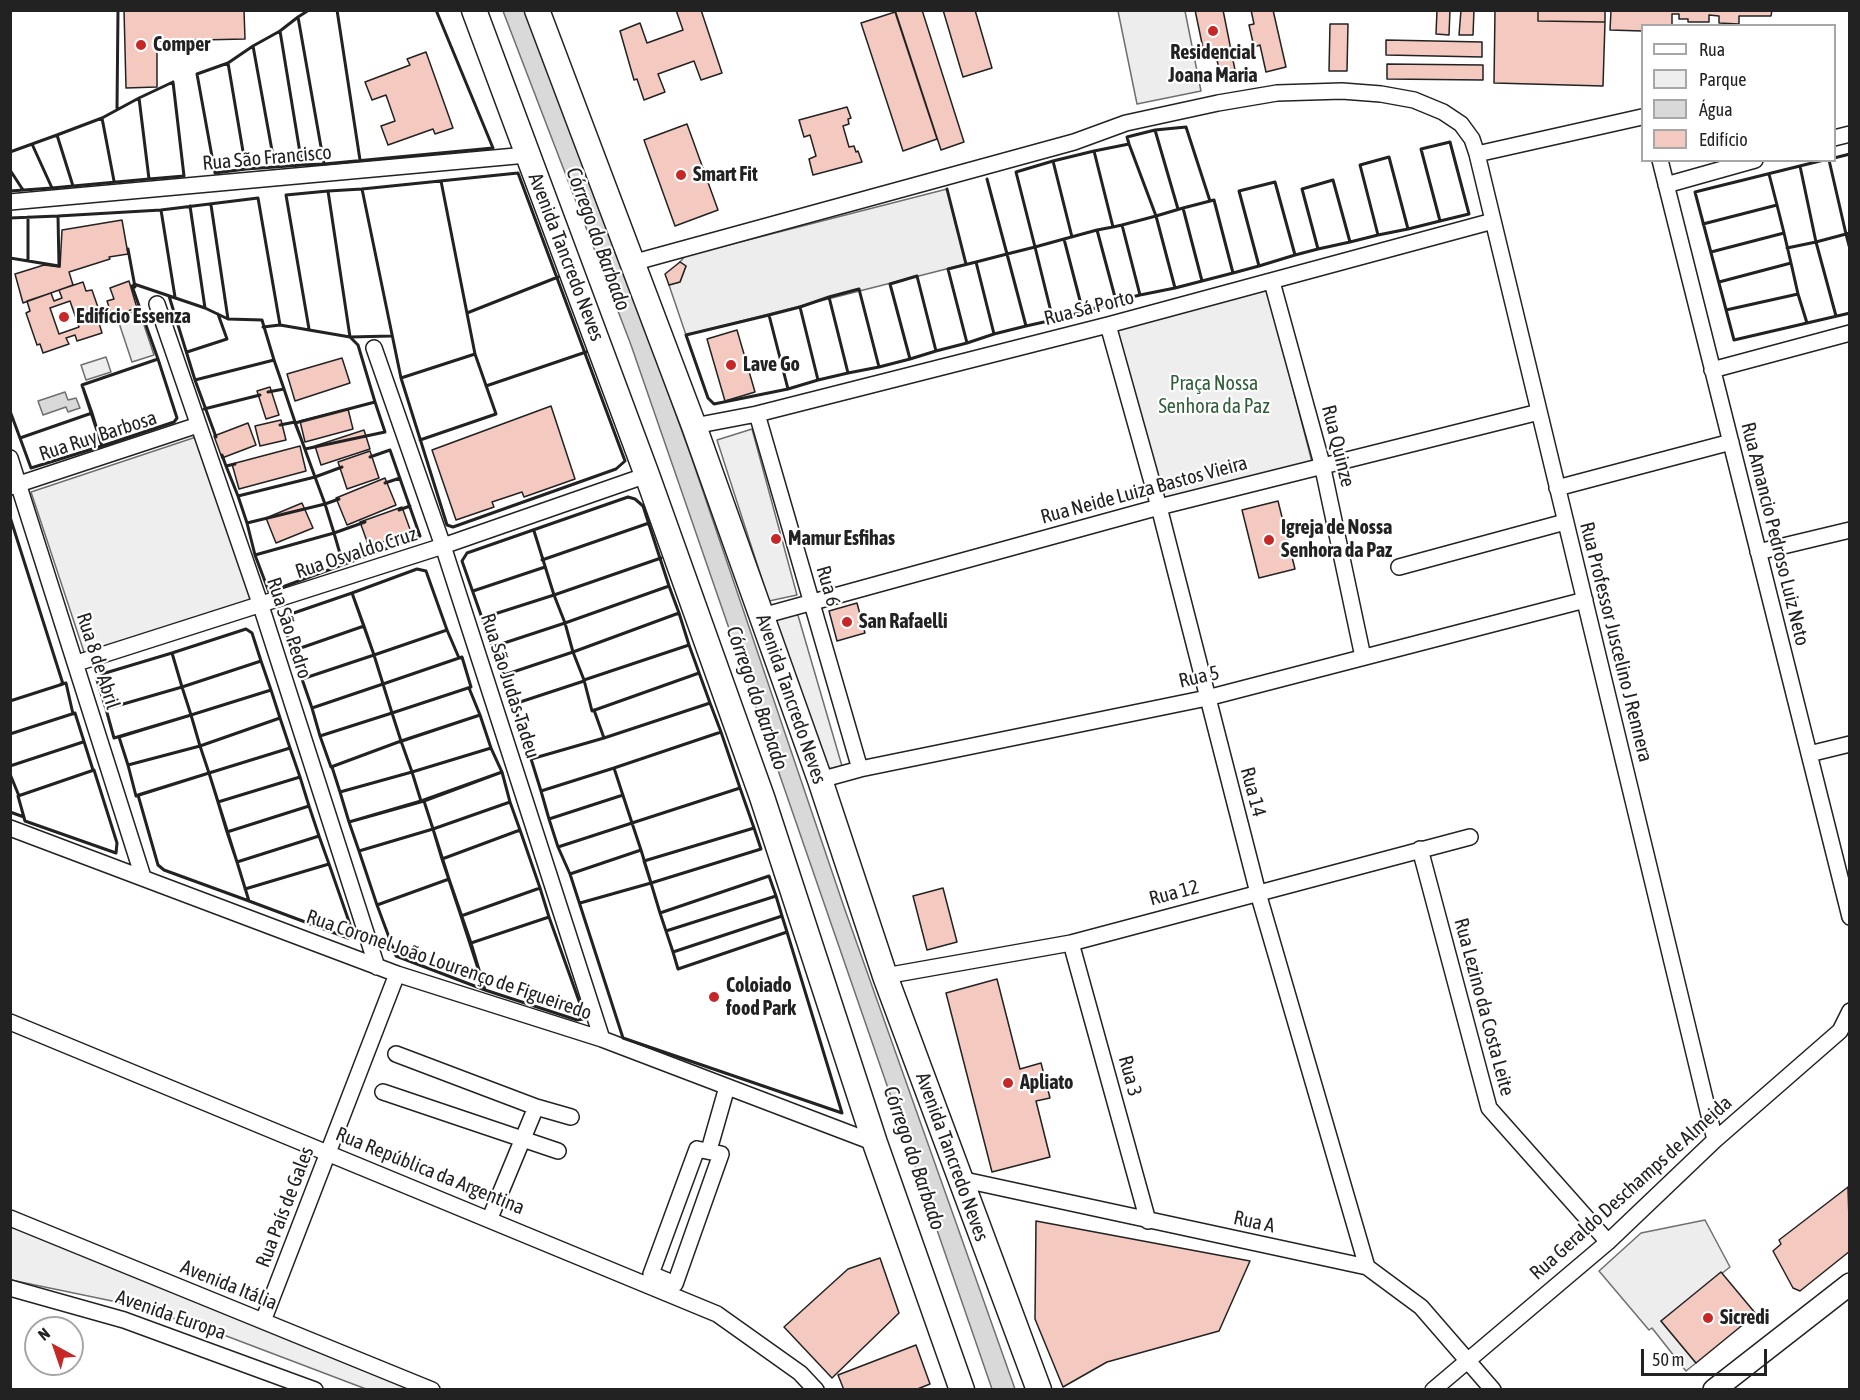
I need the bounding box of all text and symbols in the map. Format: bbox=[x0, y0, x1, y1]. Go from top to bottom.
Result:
marker: Residencial Joana Maria bbox=[1206, 24, 1220, 38]
legend bbox=[1641, 24, 1836, 162]
place label: Comper bbox=[153, 33, 210, 57]
marker: Comper bbox=[134, 38, 148, 52]
text: Rua bbox=[1699, 39, 1725, 60]
place label: Residencial Joana Maria bbox=[1168, 41, 1258, 88]
text: Parque bbox=[1699, 69, 1747, 90]
text: Água bbox=[1699, 99, 1733, 120]
text: Edifício bbox=[1699, 129, 1748, 150]
street label: Rua São Francisco bbox=[201, 140, 333, 176]
place label: Smart Fit bbox=[693, 163, 758, 187]
water label: Córrego do Barbado bbox=[560, 164, 636, 314]
marker: Smart Fit bbox=[674, 168, 688, 182]
street label: Avenida Tancredo Neves bbox=[523, 170, 609, 344]
street label: Rua Sá Porto bbox=[1042, 285, 1136, 331]
place label: Edifício Essenza bbox=[76, 305, 191, 329]
marker: Edifício Essenza bbox=[57, 310, 71, 324]
place label: Lave Go bbox=[743, 353, 800, 377]
marker: Lave Go bbox=[724, 358, 738, 372]
park label: Praça Nossa Senhora da Paz bbox=[1158, 372, 1270, 419]
street label: Rua Quinze bbox=[1316, 403, 1360, 489]
street label: Rua Ruy Barbosa bbox=[36, 406, 160, 466]
street label: Rua Amancio Pedroso Luiz Neto bbox=[1736, 420, 1814, 648]
street label: Rua Neide Luiza Bastos Vieira bbox=[1038, 451, 1250, 529]
place label: Igreja de Nossa Senhora da Paz bbox=[1281, 516, 1392, 563]
street label: Rua Professor Juscelino J Rennera bbox=[1575, 520, 1657, 764]
street label: Rua Osvaldo Cruz bbox=[292, 522, 420, 584]
place label: Mamur Esfihas bbox=[788, 527, 895, 551]
marker: Mamur Esfihas bbox=[769, 532, 783, 546]
marker: Igreja de Nossa Senhora da Paz bbox=[1262, 533, 1276, 547]
street label: Rua 6 bbox=[811, 563, 845, 609]
street label: Rua São Pedro bbox=[261, 574, 317, 682]
street label: Rua 8 de Abril bbox=[71, 610, 125, 712]
street label: Rua São Judas Tadeu bbox=[475, 610, 545, 762]
place label: San Rafaelli bbox=[859, 610, 948, 634]
street label: Avenida Tancredo Neves bbox=[751, 611, 831, 787]
marker: San Rafaelli bbox=[840, 615, 854, 629]
water label: Córrego do Barbado bbox=[721, 623, 793, 773]
street label: Rua 5 bbox=[1176, 661, 1222, 693]
street label: Rua 14 bbox=[1235, 765, 1271, 819]
street label: Rua 12 bbox=[1147, 875, 1201, 911]
street label: Rua Coronel João Lourenço de Figueiredo bbox=[303, 905, 595, 1025]
street label: Rua Lezino da Costa Leite bbox=[1449, 916, 1519, 1098]
place label: Coloiado food Park bbox=[726, 974, 796, 1021]
marker: Coloiado food Park bbox=[707, 990, 721, 1004]
street label: Rua 3 bbox=[1113, 1053, 1147, 1099]
street label: Avenida Tancredo Neves bbox=[910, 1069, 994, 1245]
place label: Apliato bbox=[1020, 1071, 1073, 1095]
marker: Apliato bbox=[1001, 1076, 1015, 1090]
water label: Córrego do Barbado bbox=[878, 1083, 950, 1233]
street label: Rua Geraldo Deschamps de Almeida bbox=[1525, 1091, 1737, 1285]
street label: Rua República da Argentina bbox=[332, 1122, 528, 1220]
street label: Rua País de Gales bbox=[251, 1143, 319, 1271]
street label: Rua A bbox=[1231, 1206, 1277, 1238]
street label: Avenida Itália bbox=[177, 1255, 281, 1315]
street label: Avenida Europa bbox=[113, 1285, 229, 1345]
place label: Sicredi bbox=[1720, 1306, 1769, 1330]
marker: Sicredi bbox=[1701, 1311, 1715, 1325]
north arrow bbox=[24, 1316, 84, 1376]
text: N bbox=[34, 1324, 53, 1344]
scale bar bbox=[1644, 1337, 1770, 1375]
text: 50 m bbox=[1652, 1349, 1684, 1370]

